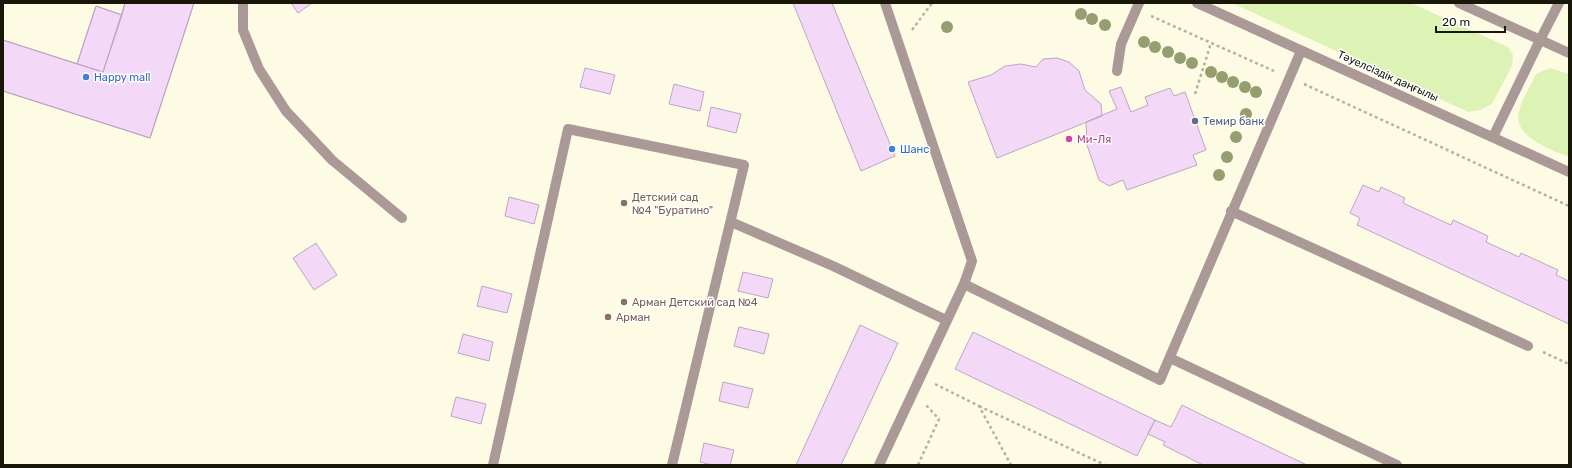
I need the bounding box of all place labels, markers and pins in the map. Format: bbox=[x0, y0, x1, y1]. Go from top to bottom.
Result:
place label: Happy mall bbox=[94, 71, 151, 84]
marker: Happy mall bbox=[81, 72, 91, 82]
place label: Темир банк bbox=[1203, 115, 1264, 128]
marker: Темир банк bbox=[1190, 116, 1200, 126]
place label: Ми-Ля bbox=[1077, 133, 1111, 146]
marker: Ми-Ля bbox=[1064, 134, 1074, 144]
place label: Шанс bbox=[900, 143, 929, 156]
marker: Шанс bbox=[887, 144, 897, 154]
place label: Детский сад №4 "Буратино" bbox=[632, 191, 713, 217]
marker: Детский сад №4 "Буратино" bbox=[619, 198, 629, 208]
place label: Арман Детский сад №4 bbox=[632, 296, 758, 309]
marker: Арман Детский сад №4 bbox=[619, 297, 629, 307]
place label: Арман bbox=[616, 311, 650, 324]
marker: Арман bbox=[603, 312, 613, 322]

